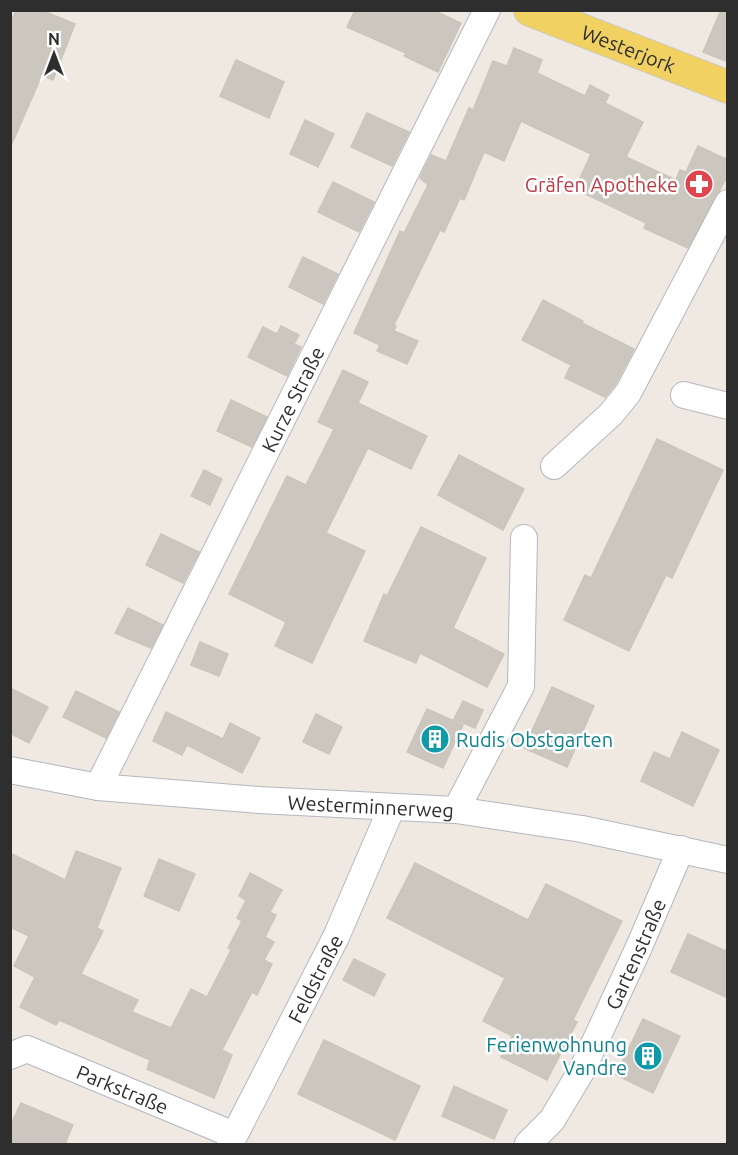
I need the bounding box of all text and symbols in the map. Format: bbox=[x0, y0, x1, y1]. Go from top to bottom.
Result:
street label: Westerjork bbox=[579, 20, 679, 77]
north arrow bbox=[24, 24, 84, 84]
text: N bbox=[48, 30, 60, 48]
pharmacy icon: Gräfen Apotheke bbox=[683, 168, 715, 200]
place label: Gräfen Apotheke bbox=[525, 173, 678, 196]
street label: Kurze Straße bbox=[256, 342, 328, 456]
building icon: Rudis Obstgarten bbox=[419, 723, 451, 755]
place label: Rudis Obstgarten bbox=[456, 728, 613, 751]
street label: Westerminnerweg bbox=[287, 790, 454, 821]
street label: Gartenstraße bbox=[600, 895, 670, 1013]
street label: Feldstraße bbox=[283, 930, 347, 1026]
place label: Ferienwohnung Vandre bbox=[486, 1033, 627, 1079]
building icon: Ferienwohnung Vandre bbox=[632, 1040, 664, 1072]
street label: Parkstraße bbox=[73, 1059, 172, 1118]

